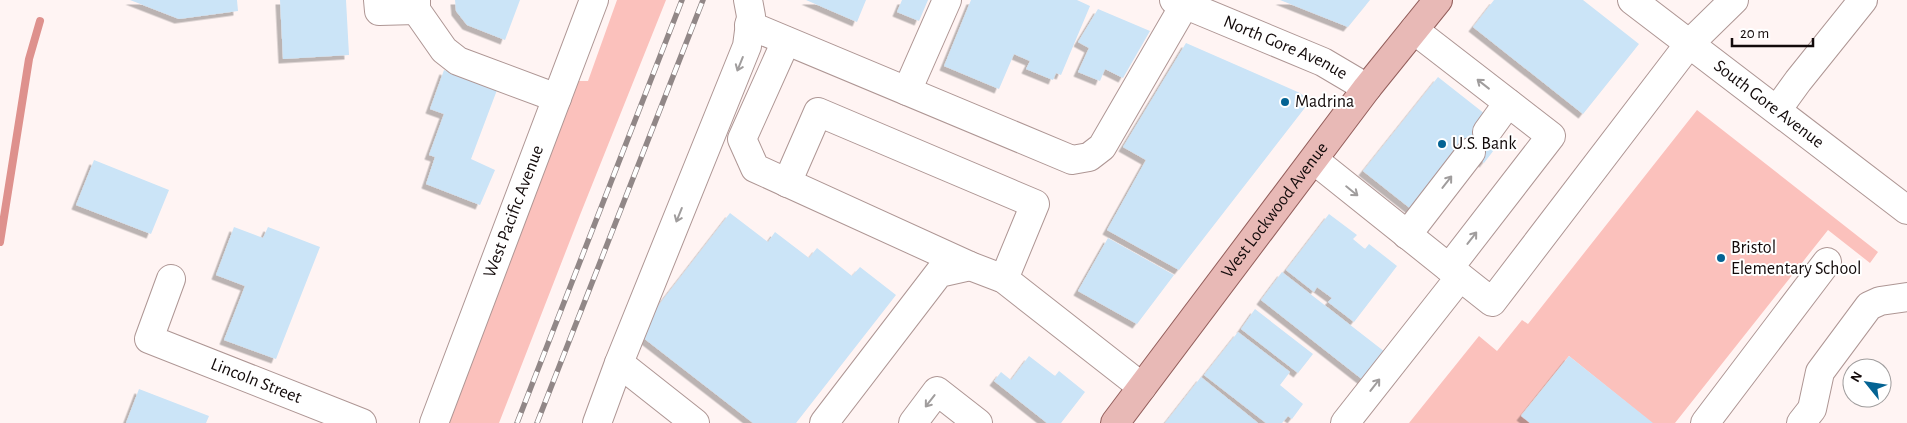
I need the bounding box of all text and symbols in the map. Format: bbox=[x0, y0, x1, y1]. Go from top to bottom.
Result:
street label: North Gore Avenue bbox=[1221, 13, 1350, 83]
scale bar bbox=[1732, 15, 1813, 47]
text: 20 m bbox=[1740, 26, 1769, 41]
one-way arrow bbox=[734, 57, 743, 72]
street label: South Gore Avenue bbox=[1710, 57, 1827, 152]
one-way arrow bbox=[1477, 78, 1490, 89]
place label: Madrina bbox=[1295, 93, 1354, 111]
marker: Madrina bbox=[1279, 96, 1291, 108]
place label: U.S. Bank bbox=[1452, 135, 1517, 153]
marker: U.S. Bank bbox=[1436, 138, 1448, 150]
street label: West Lockwood Avenue bbox=[1218, 139, 1332, 282]
street label: West Pacific Avenue bbox=[481, 143, 547, 280]
one-way arrow bbox=[1442, 176, 1453, 189]
one-way arrow bbox=[1345, 185, 1358, 196]
one-way arrow bbox=[673, 207, 683, 222]
one-way arrow bbox=[1467, 232, 1478, 245]
place label: Bristol Elementary School bbox=[1731, 239, 1862, 278]
marker: Bristol Elementary School bbox=[1715, 252, 1727, 264]
street label: Lincoln Street bbox=[208, 355, 304, 407]
north arrow bbox=[1842, 358, 1892, 408]
text: N bbox=[1848, 369, 1865, 385]
one-way arrow bbox=[1370, 379, 1381, 392]
one-way arrow bbox=[925, 394, 936, 407]

